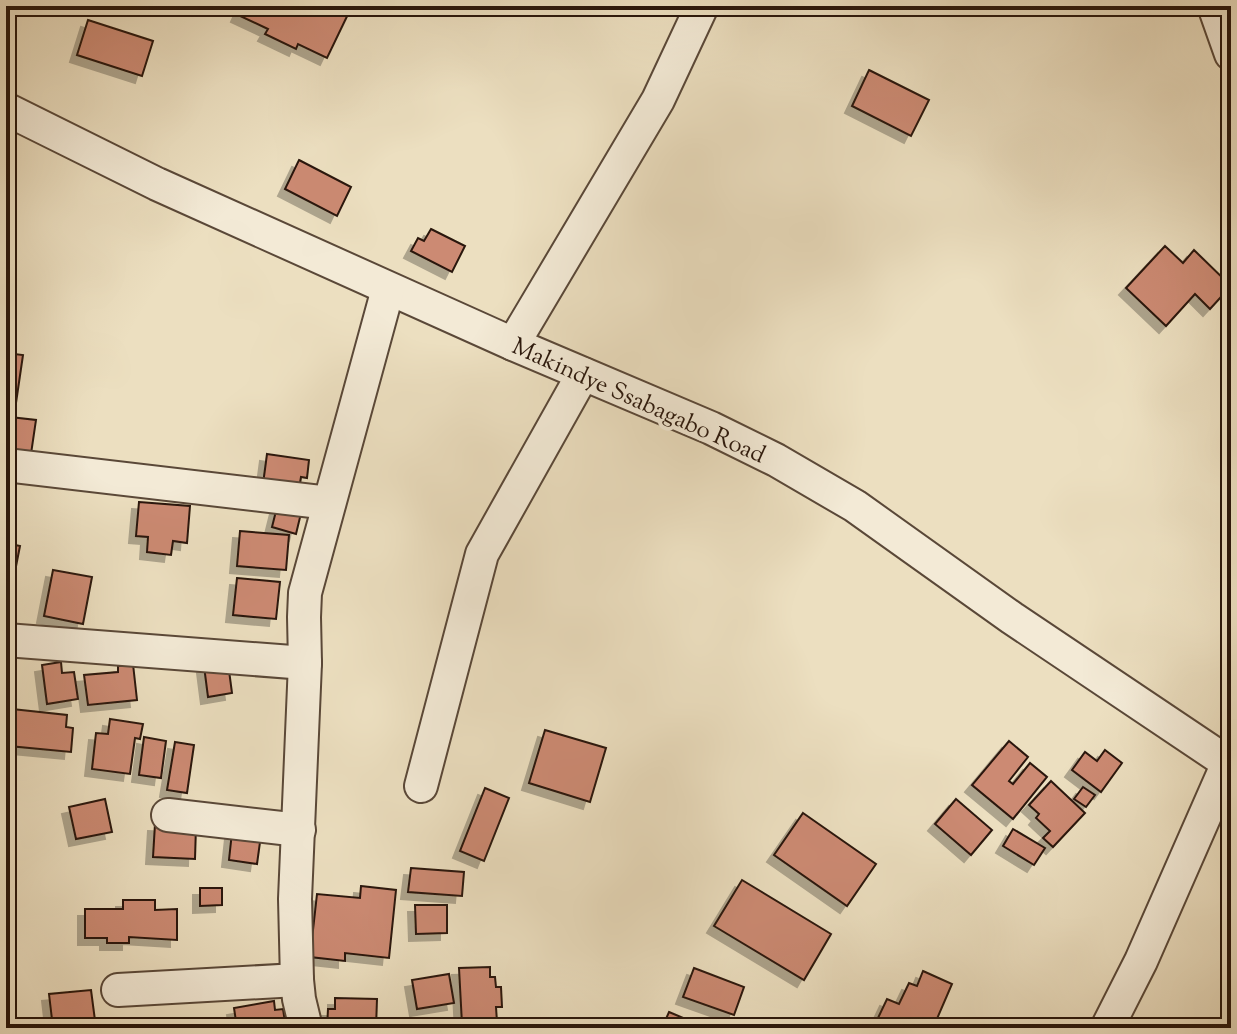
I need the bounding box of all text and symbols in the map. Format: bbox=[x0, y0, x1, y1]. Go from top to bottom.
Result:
street label: Makindye Ssabagabo Road bbox=[506, 331, 771, 473]

